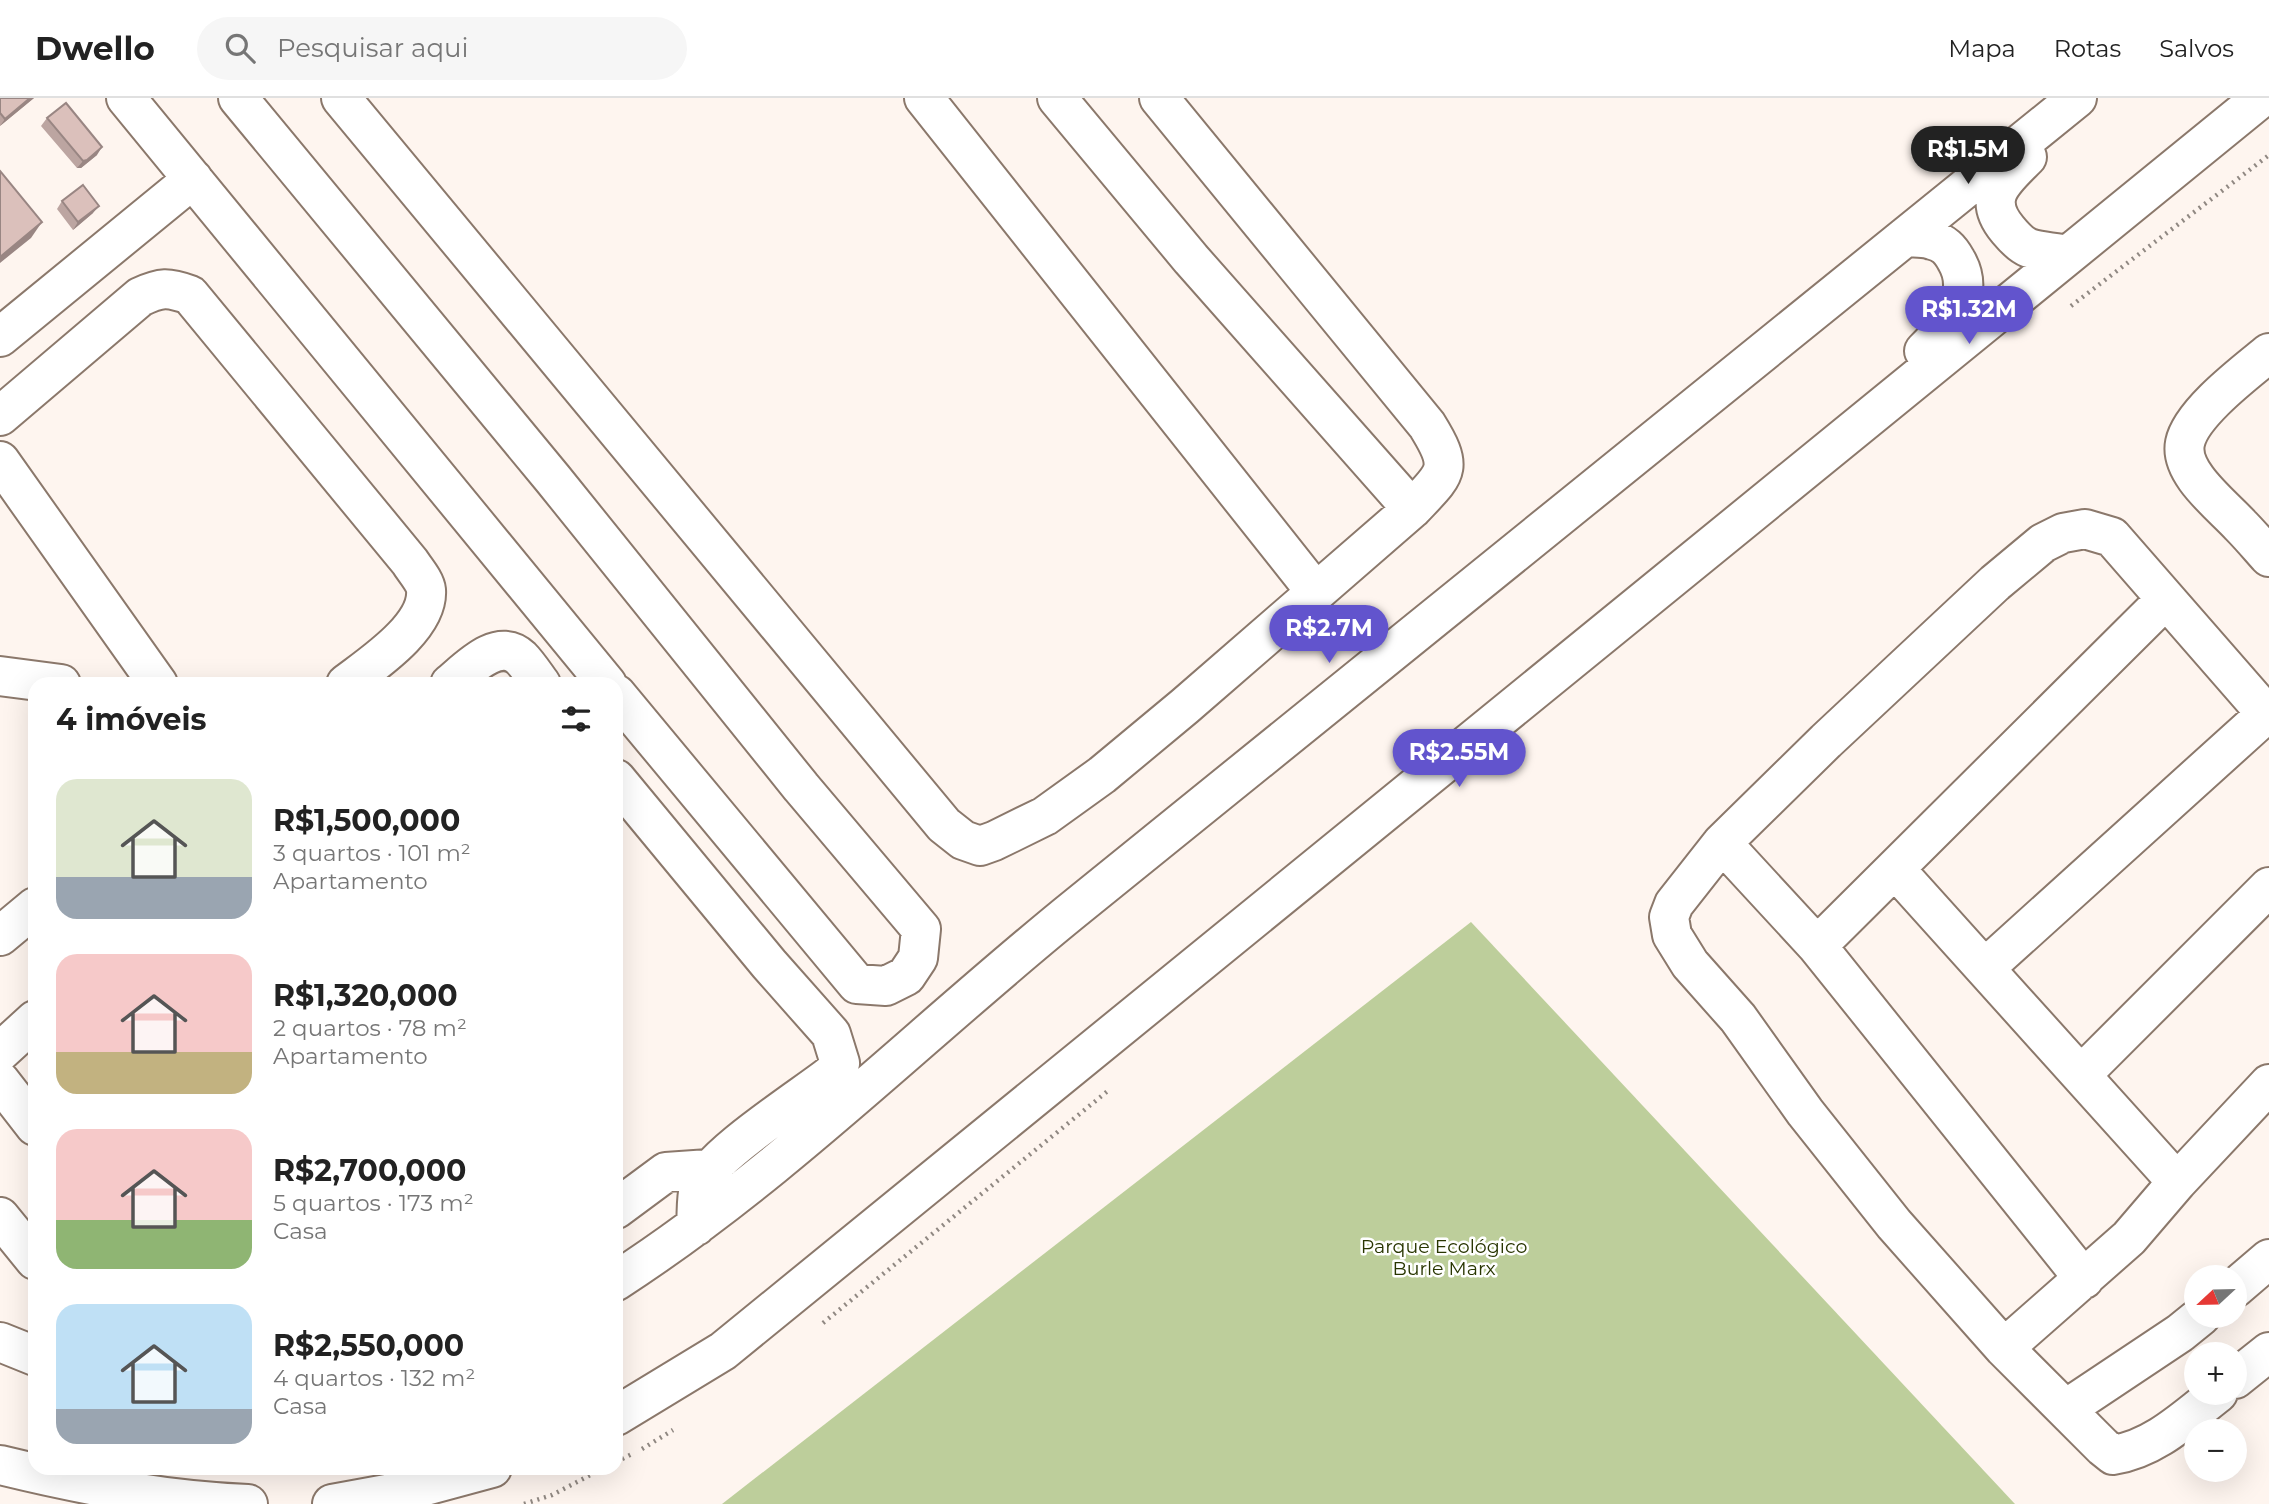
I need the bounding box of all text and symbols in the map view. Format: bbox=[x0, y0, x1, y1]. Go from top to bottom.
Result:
search box bbox=[197, 17, 687, 80]
text: Dwello bbox=[35, 28, 155, 68]
icon: search bbox=[221, 29, 259, 67]
text: Pesquisar aqui bbox=[277, 32, 469, 64]
text: Mapa bbox=[1948, 34, 2016, 63]
text: Rotas bbox=[2054, 34, 2121, 63]
text: Salvos bbox=[2159, 34, 2234, 63]
pin: R$1.5M bbox=[1911, 126, 2025, 186]
text: R$1.5M bbox=[1927, 135, 2009, 163]
pin: R$1.32M bbox=[1904, 286, 2034, 346]
text: R$1.32M bbox=[1921, 295, 2017, 323]
pin: R$2.7M bbox=[1272, 606, 1386, 665]
text: R$2.7M bbox=[1285, 614, 1373, 642]
icon: filters bbox=[557, 700, 595, 738]
text: 4 imóveis bbox=[56, 701, 206, 738]
pin: R$2.55M bbox=[1394, 730, 1524, 789]
text: R$2.55M bbox=[1409, 738, 1509, 766]
text: R$1,500,000 bbox=[273, 802, 460, 839]
icon: home bbox=[112, 807, 196, 891]
text: 3 quartos · 101 m² bbox=[273, 839, 471, 867]
text: Apartamento bbox=[273, 867, 428, 895]
text: R$1,320,000 bbox=[273, 977, 458, 1014]
icon: home bbox=[112, 982, 196, 1066]
text: 2 quartos · 78 m² bbox=[273, 1014, 467, 1042]
text: Apartamento bbox=[273, 1042, 428, 1070]
text: R$2,700,000 bbox=[273, 1152, 466, 1189]
icon: home bbox=[112, 1157, 196, 1241]
text: 5 quartos · 173 m² bbox=[273, 1189, 474, 1217]
text: Casa bbox=[273, 1217, 328, 1245]
park label: Parque Ecológico Burle Marx bbox=[1361, 1235, 1527, 1280]
north arrow bbox=[2184, 1265, 2247, 1328]
map controls bbox=[2184, 1265, 2247, 1482]
text: R$2,550,000 bbox=[273, 1327, 464, 1364]
icon: home bbox=[112, 1332, 196, 1416]
button: + bbox=[2184, 1342, 2247, 1405]
text: 4 quartos · 132 m² bbox=[273, 1364, 475, 1392]
text: Casa bbox=[273, 1392, 328, 1420]
button: − bbox=[2184, 1419, 2247, 1482]

